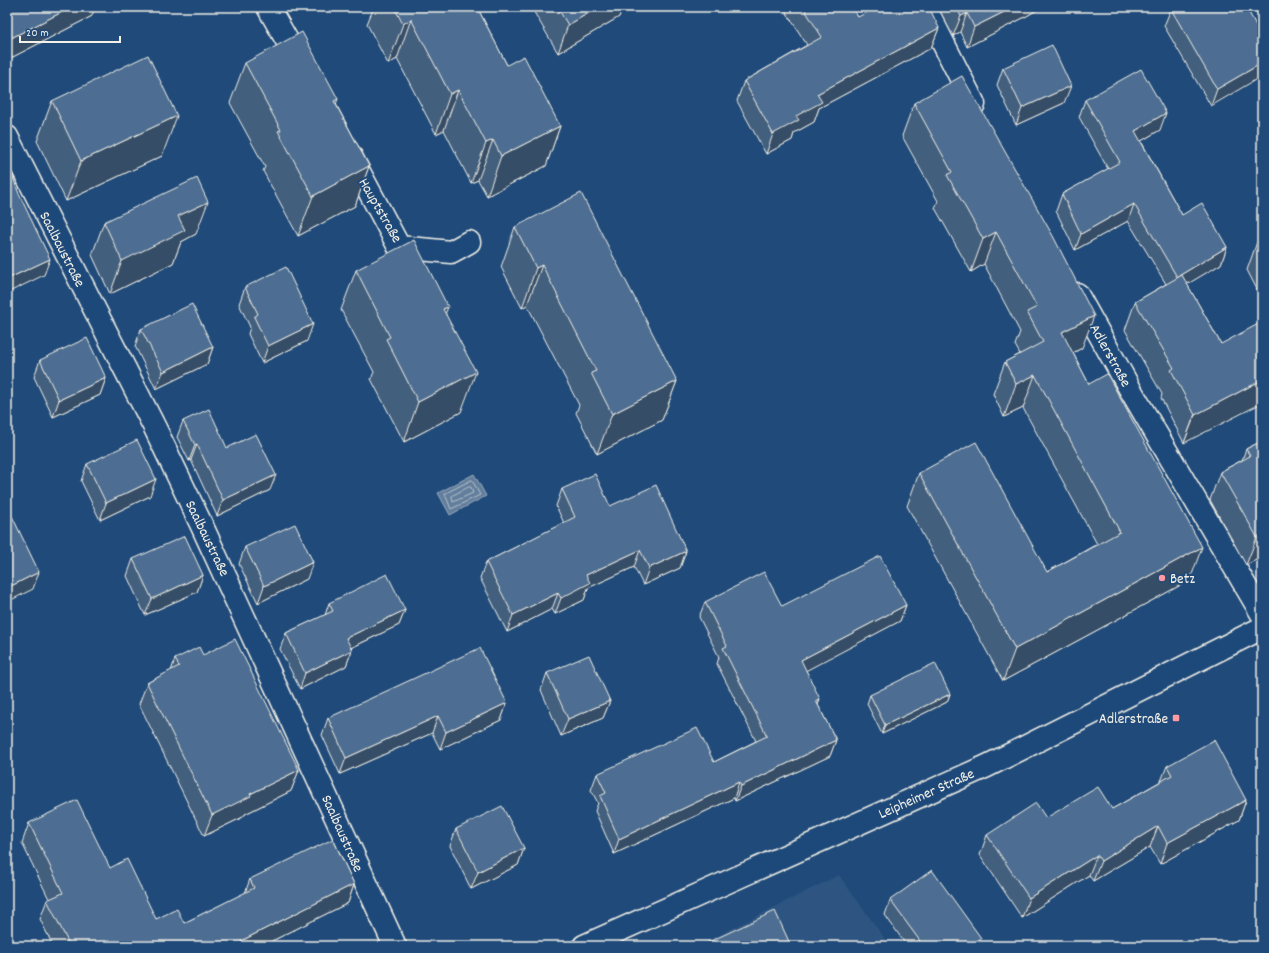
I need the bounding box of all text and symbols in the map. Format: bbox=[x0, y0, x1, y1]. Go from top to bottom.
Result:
scale bar bbox=[20, 18, 120, 44]
text: 20 m bbox=[26, 25, 49, 42]
street label: Hauptstraße bbox=[352, 174, 407, 248]
street label: Saalbaustraße bbox=[33, 208, 90, 292]
street label: Adlerstraße bbox=[1083, 320, 1136, 392]
street label: Saalbaustraße bbox=[178, 497, 234, 581]
place label: Betz bbox=[1170, 569, 1195, 591]
marker: Betz bbox=[1157, 573, 1167, 583]
place label: Adlerstraße bbox=[1099, 709, 1168, 731]
marker: Adlerstraße bbox=[1171, 713, 1181, 723]
street label: Leipheimer Straße bbox=[875, 764, 979, 826]
street label: Saalbaustraße bbox=[314, 792, 368, 876]

